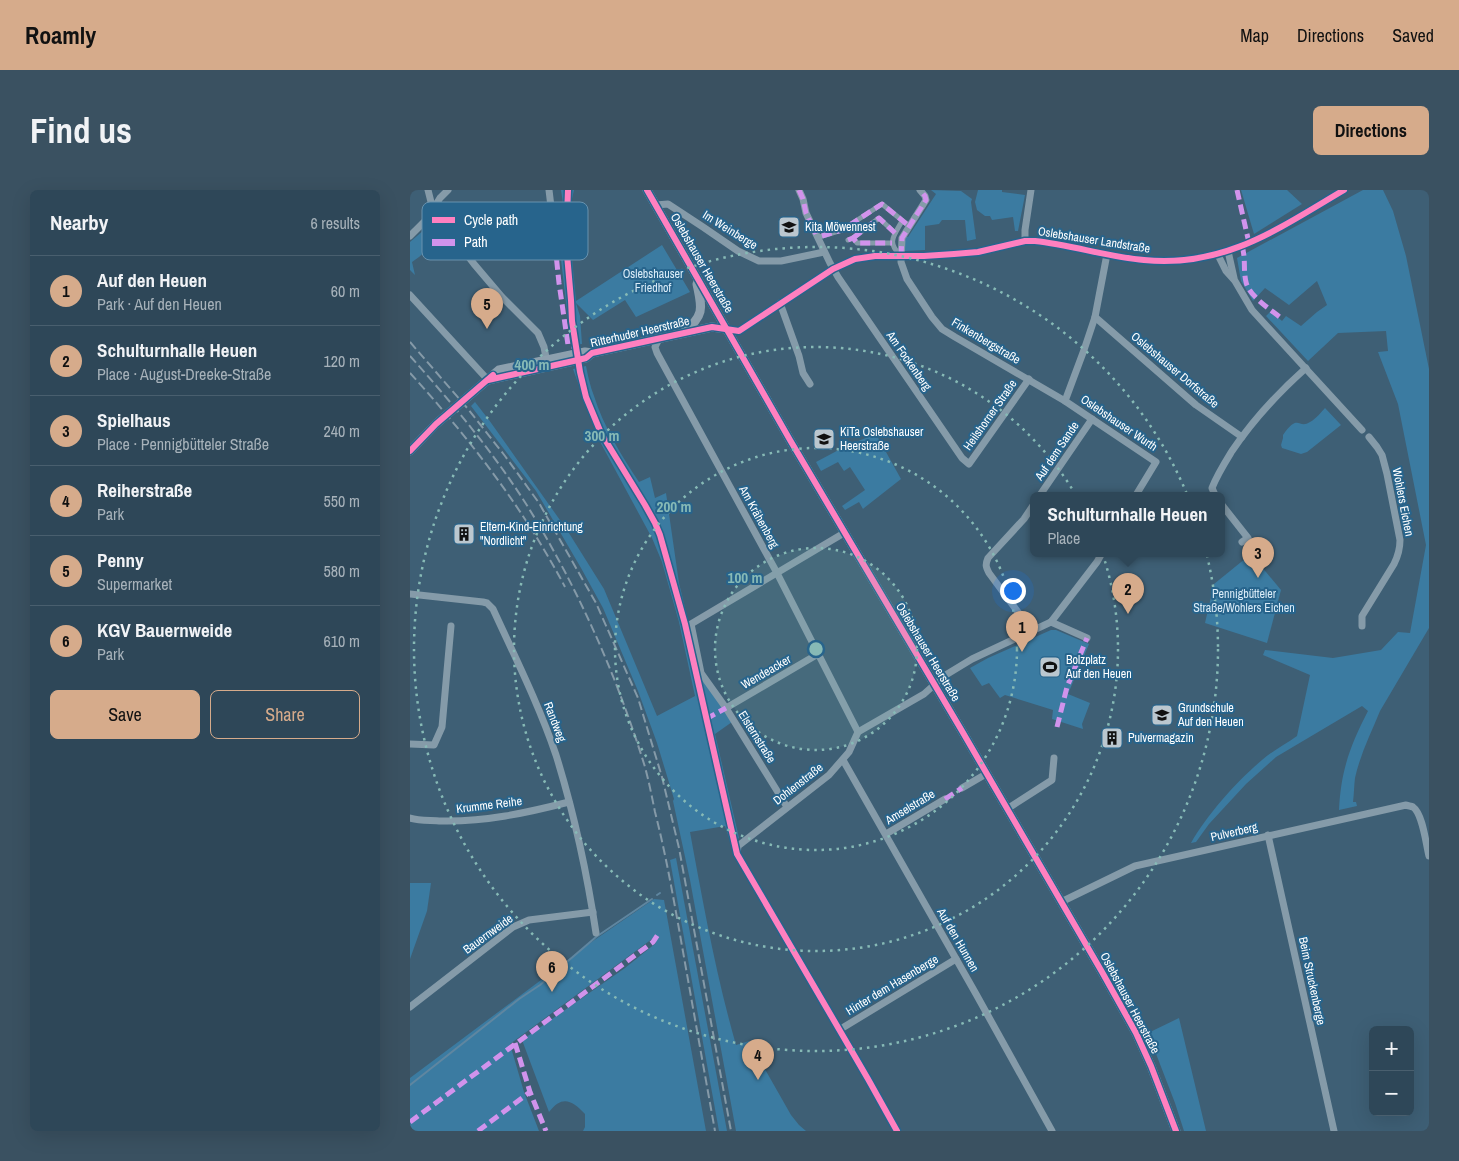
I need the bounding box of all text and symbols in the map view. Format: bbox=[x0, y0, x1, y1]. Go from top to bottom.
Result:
text: Roamly bbox=[25, 19, 96, 51]
text: Map bbox=[1240, 23, 1269, 48]
text: Directions bbox=[1297, 23, 1364, 48]
text: Saved bbox=[1392, 23, 1434, 48]
button: Directions bbox=[1313, 106, 1429, 155]
text: Find us bbox=[30, 107, 132, 154]
legend bbox=[422, 202, 588, 260]
street label: Im Weinberge bbox=[700, 207, 760, 253]
text: Nearby bbox=[50, 208, 108, 237]
street label: Oslebshauser Heerstraße bbox=[667, 210, 737, 316]
text: Cycle path bbox=[464, 211, 518, 229]
text: 6 results bbox=[310, 212, 360, 234]
school or university icon: Kita Möwennest bbox=[777, 215, 801, 239]
place label: Kita Möwennest bbox=[805, 219, 876, 235]
street label: Oslebshauser Landstraße bbox=[1037, 223, 1151, 257]
text: Path bbox=[464, 233, 488, 251]
park label: Oslebshauser Friedhof bbox=[623, 266, 684, 296]
text: Auf den Heuen bbox=[97, 267, 207, 293]
text: 1 bbox=[62, 280, 70, 302]
text: 60 m bbox=[331, 280, 360, 302]
pin: 5 bbox=[471, 288, 503, 329]
text: Park · Auf den Heuen bbox=[97, 293, 222, 315]
street label: Ritterhuder Heerstraße bbox=[589, 313, 691, 351]
street label: Finkenbergstraße bbox=[949, 314, 1023, 368]
street label: Am Fockenberg bbox=[882, 327, 936, 394]
street label: Oslebshauser Dorfstraße bbox=[1128, 329, 1222, 411]
text: Schulturnhalle Heuen bbox=[97, 337, 257, 363]
text: 2 bbox=[62, 350, 70, 372]
text: 120 m bbox=[324, 350, 360, 372]
text: 400 m bbox=[515, 354, 549, 375]
text: Place · August-Dreeke-Straße bbox=[97, 363, 271, 385]
street label: Heilshorner Straße bbox=[960, 376, 1020, 454]
street label: Oslebshauser Wurth bbox=[1077, 391, 1161, 455]
text: Spielhaus bbox=[97, 407, 171, 433]
street label: Auf dem Sande bbox=[1031, 418, 1083, 484]
text: 3 bbox=[62, 420, 70, 442]
text: 240 m bbox=[324, 420, 360, 442]
place label: KiTa Oslebshauser Heerstraße bbox=[840, 424, 924, 454]
text: 300 m bbox=[585, 425, 619, 446]
school or university icon: KiTa Oslebshauser Heerstraße bbox=[812, 427, 836, 451]
text: Place · Pennigbütteler Straße bbox=[97, 433, 269, 455]
street label: Wohlers Eichen bbox=[1389, 466, 1417, 538]
text: Reiherstraße bbox=[97, 477, 192, 503]
street label: Am Krähenberg bbox=[735, 482, 783, 551]
text: 4 bbox=[62, 490, 70, 512]
text: 550 m bbox=[324, 490, 360, 512]
popup bbox=[1030, 492, 1225, 557]
text: 200 m bbox=[657, 496, 691, 517]
text: Schulturnhalle Heuen bbox=[1047, 501, 1208, 527]
text: Park bbox=[97, 503, 124, 525]
place label: Eltern-Kind-Einrichtung "Nordlicht" bbox=[480, 519, 583, 549]
building icon: Eltern-Kind-Einrichtung "Nordlicht" bbox=[452, 522, 476, 546]
text: Place bbox=[1047, 527, 1080, 549]
pin: 3 bbox=[1242, 537, 1274, 578]
text: Penny bbox=[97, 547, 144, 573]
text: 5 bbox=[62, 560, 70, 582]
text: 580 m bbox=[324, 560, 360, 582]
text: 100 m bbox=[728, 567, 762, 588]
text: Supermarket bbox=[97, 573, 172, 595]
pin: 2 bbox=[1112, 573, 1144, 614]
your location bbox=[1000, 578, 1026, 604]
park label: Pennigbütteler Straße/Wohlers Eichen bbox=[1193, 586, 1295, 616]
street label: Oslebshauser Heerstraße bbox=[892, 600, 964, 704]
pin: 1 bbox=[1006, 611, 1038, 652]
text: KGV Bauernweide bbox=[97, 617, 232, 643]
text: 6 bbox=[62, 630, 70, 652]
text: 610 m bbox=[324, 630, 360, 652]
centre of rings bbox=[807, 640, 825, 658]
text: Park bbox=[97, 643, 124, 665]
street label: Wendeacker bbox=[738, 651, 794, 693]
place label: Bolzplatz Auf den Heuen bbox=[1065, 652, 1132, 682]
sports icon: Bolzplatz Auf den Heuen bbox=[1038, 655, 1062, 679]
button: Save bbox=[50, 690, 200, 739]
button: Share bbox=[210, 690, 360, 739]
street label: Randweg bbox=[540, 700, 570, 745]
place label: Grundschule Auf den Heuen bbox=[1177, 700, 1244, 730]
school or university icon: Grundschule Auf den Heuen bbox=[1150, 703, 1174, 727]
street label: Elsternstraße bbox=[735, 708, 779, 766]
building icon: Pulvermagazin bbox=[1100, 726, 1124, 750]
place label: Pulvermagazin bbox=[1128, 730, 1194, 746]
street label: Dohlenstraße bbox=[770, 760, 826, 808]
street label: Amselstraße bbox=[881, 786, 938, 829]
street label: Krumme Reihe bbox=[455, 793, 523, 817]
street label: Pulverberg bbox=[1209, 819, 1259, 845]
street label: Auf den Hunnen bbox=[933, 904, 983, 975]
street label: Bauernweide bbox=[460, 910, 516, 958]
street label: Beim Struckenberge bbox=[1295, 935, 1329, 1027]
street label: Oslebshauser Heerstraße bbox=[1096, 950, 1164, 1056]
pin: 6 bbox=[536, 951, 568, 992]
street label: Hinter dem Hasenberge bbox=[843, 951, 941, 1019]
map controls bbox=[1369, 1026, 1414, 1116]
button: + bbox=[1369, 1026, 1414, 1071]
pin: 4 bbox=[742, 1039, 774, 1080]
button: − bbox=[1369, 1071, 1414, 1116]

